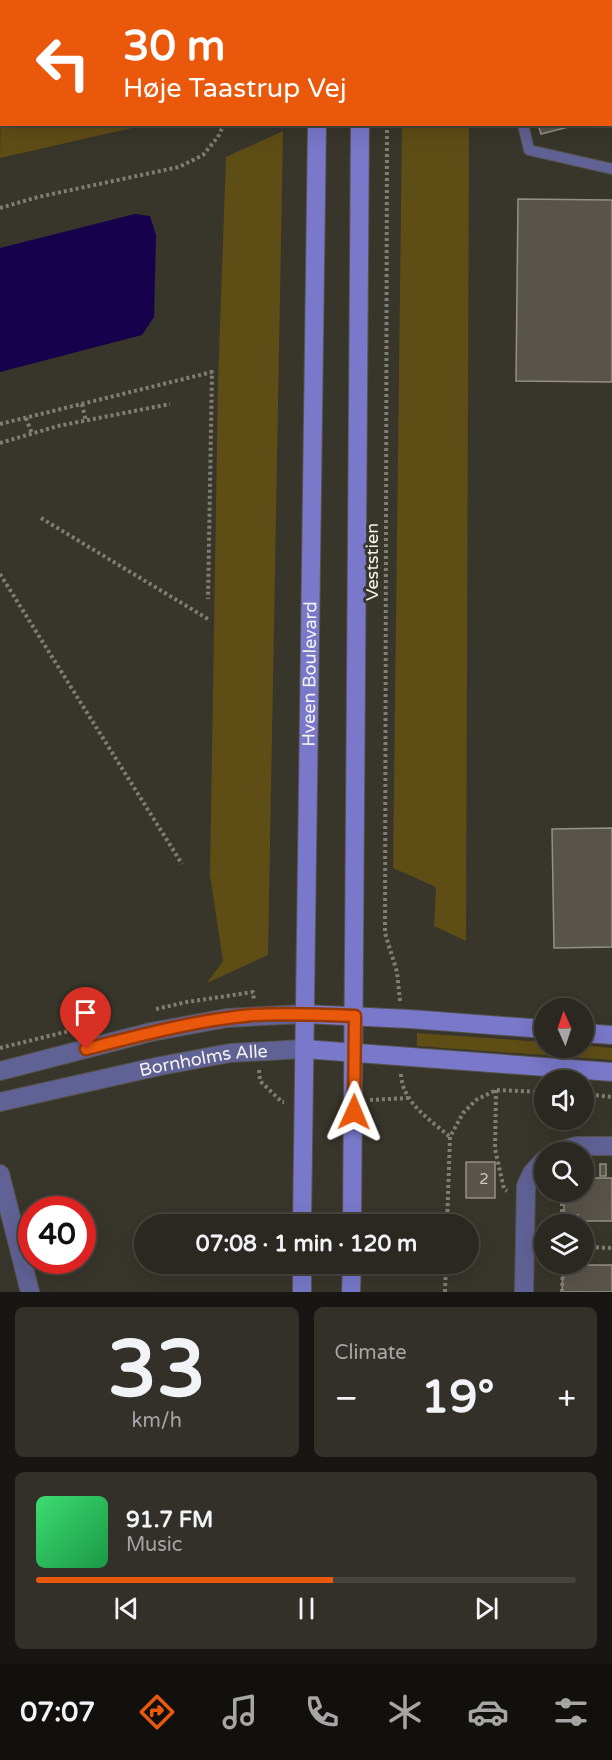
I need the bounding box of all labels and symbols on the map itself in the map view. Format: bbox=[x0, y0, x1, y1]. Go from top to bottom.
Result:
street label: Veststien bbox=[361, 523, 383, 601]
street label: Hveen Boulevard bbox=[298, 601, 321, 747]
pin bbox=[60, 987, 111, 1049]
north arrow bbox=[534, 998, 594, 1058]
street label: Bornholms Alle bbox=[137, 1040, 268, 1081]
position arrow bbox=[322, 1080, 386, 1144]
house number: 2 bbox=[479, 1170, 489, 1188]
speed limit sign: 40 bbox=[18, 1196, 96, 1274]

